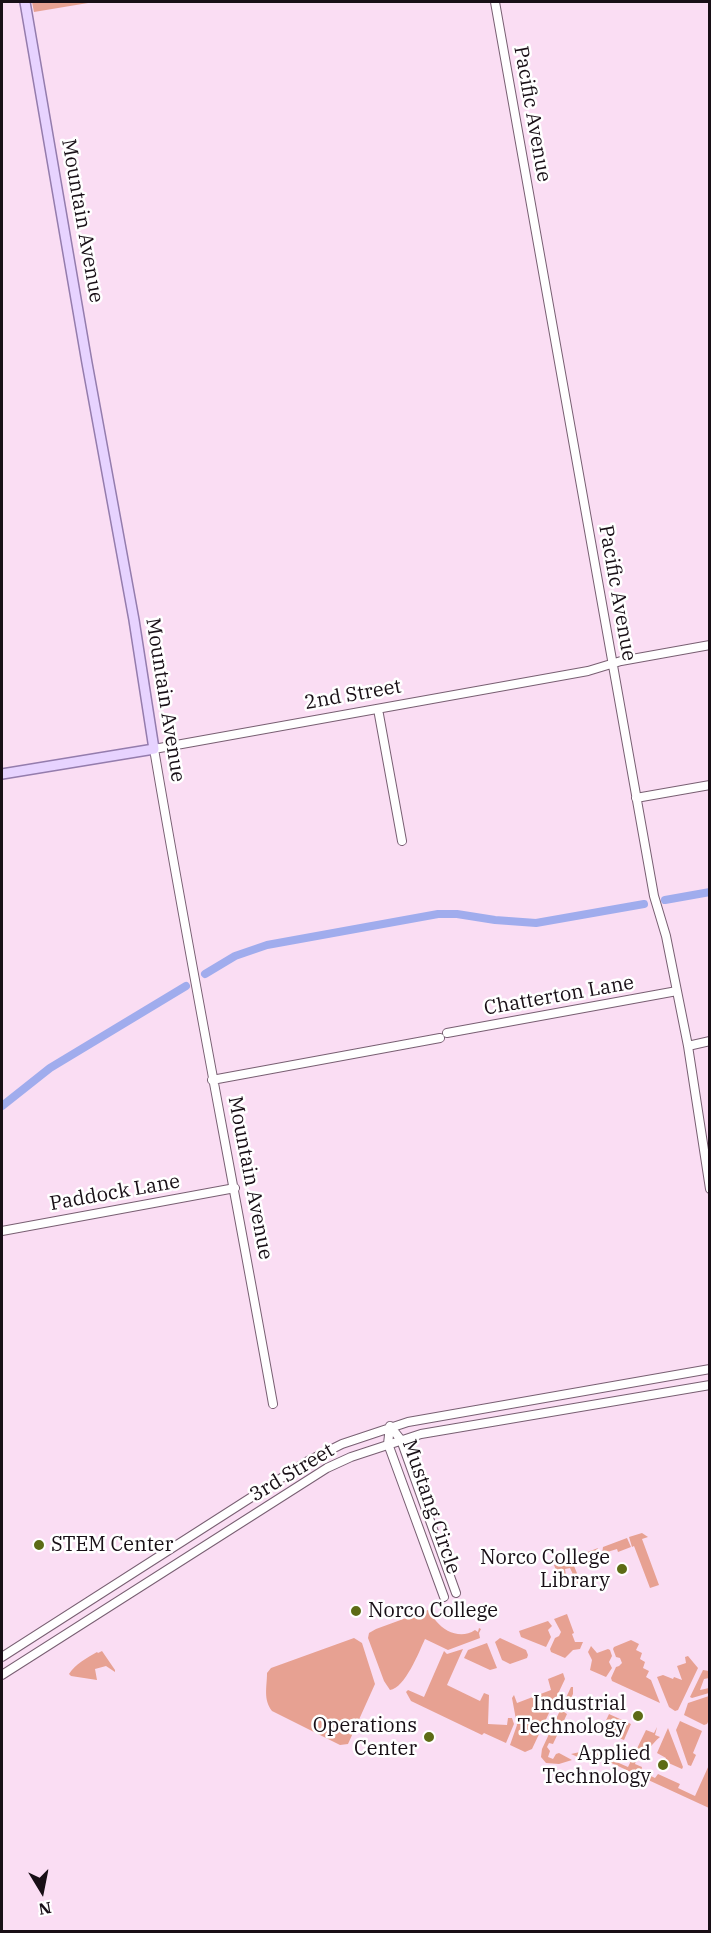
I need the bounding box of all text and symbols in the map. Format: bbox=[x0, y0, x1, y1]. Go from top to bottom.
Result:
street label: Pacific Avenue bbox=[508, 44, 556, 184]
street label: Mountain Avenue bbox=[56, 137, 108, 305]
street label: Pacific Avenue bbox=[593, 523, 641, 663]
street label: Mountain Avenue bbox=[140, 616, 190, 784]
street label: 2nd Street bbox=[303, 675, 403, 715]
street label: Chatterton Lane bbox=[482, 971, 636, 1021]
street label: Mountain Avenue bbox=[222, 1094, 278, 1262]
street label: Paddock Lane bbox=[48, 1170, 182, 1216]
street label: Mustang Circle bbox=[397, 1436, 465, 1578]
street label: 3rd Street bbox=[246, 1439, 338, 1507]
place label: STEM Center bbox=[51, 1533, 173, 1557]
marker: STEM Center bbox=[32, 1538, 46, 1552]
place label: Norco College Library bbox=[480, 1546, 610, 1593]
marker: Norco College Library bbox=[615, 1562, 629, 1576]
place label: Norco College bbox=[368, 1599, 498, 1623]
marker: Norco College bbox=[349, 1604, 363, 1618]
place label: Industrial Technology bbox=[517, 1692, 626, 1739]
marker: Industrial Technology bbox=[631, 1709, 645, 1723]
place label: Operations Center bbox=[313, 1714, 417, 1761]
marker: Operations Center bbox=[422, 1730, 436, 1744]
place label: Applied Technology bbox=[542, 1742, 651, 1789]
marker: Applied Technology bbox=[656, 1758, 670, 1772]
north arrow bbox=[12, 1861, 72, 1921]
text: N bbox=[37, 1898, 53, 1920]

